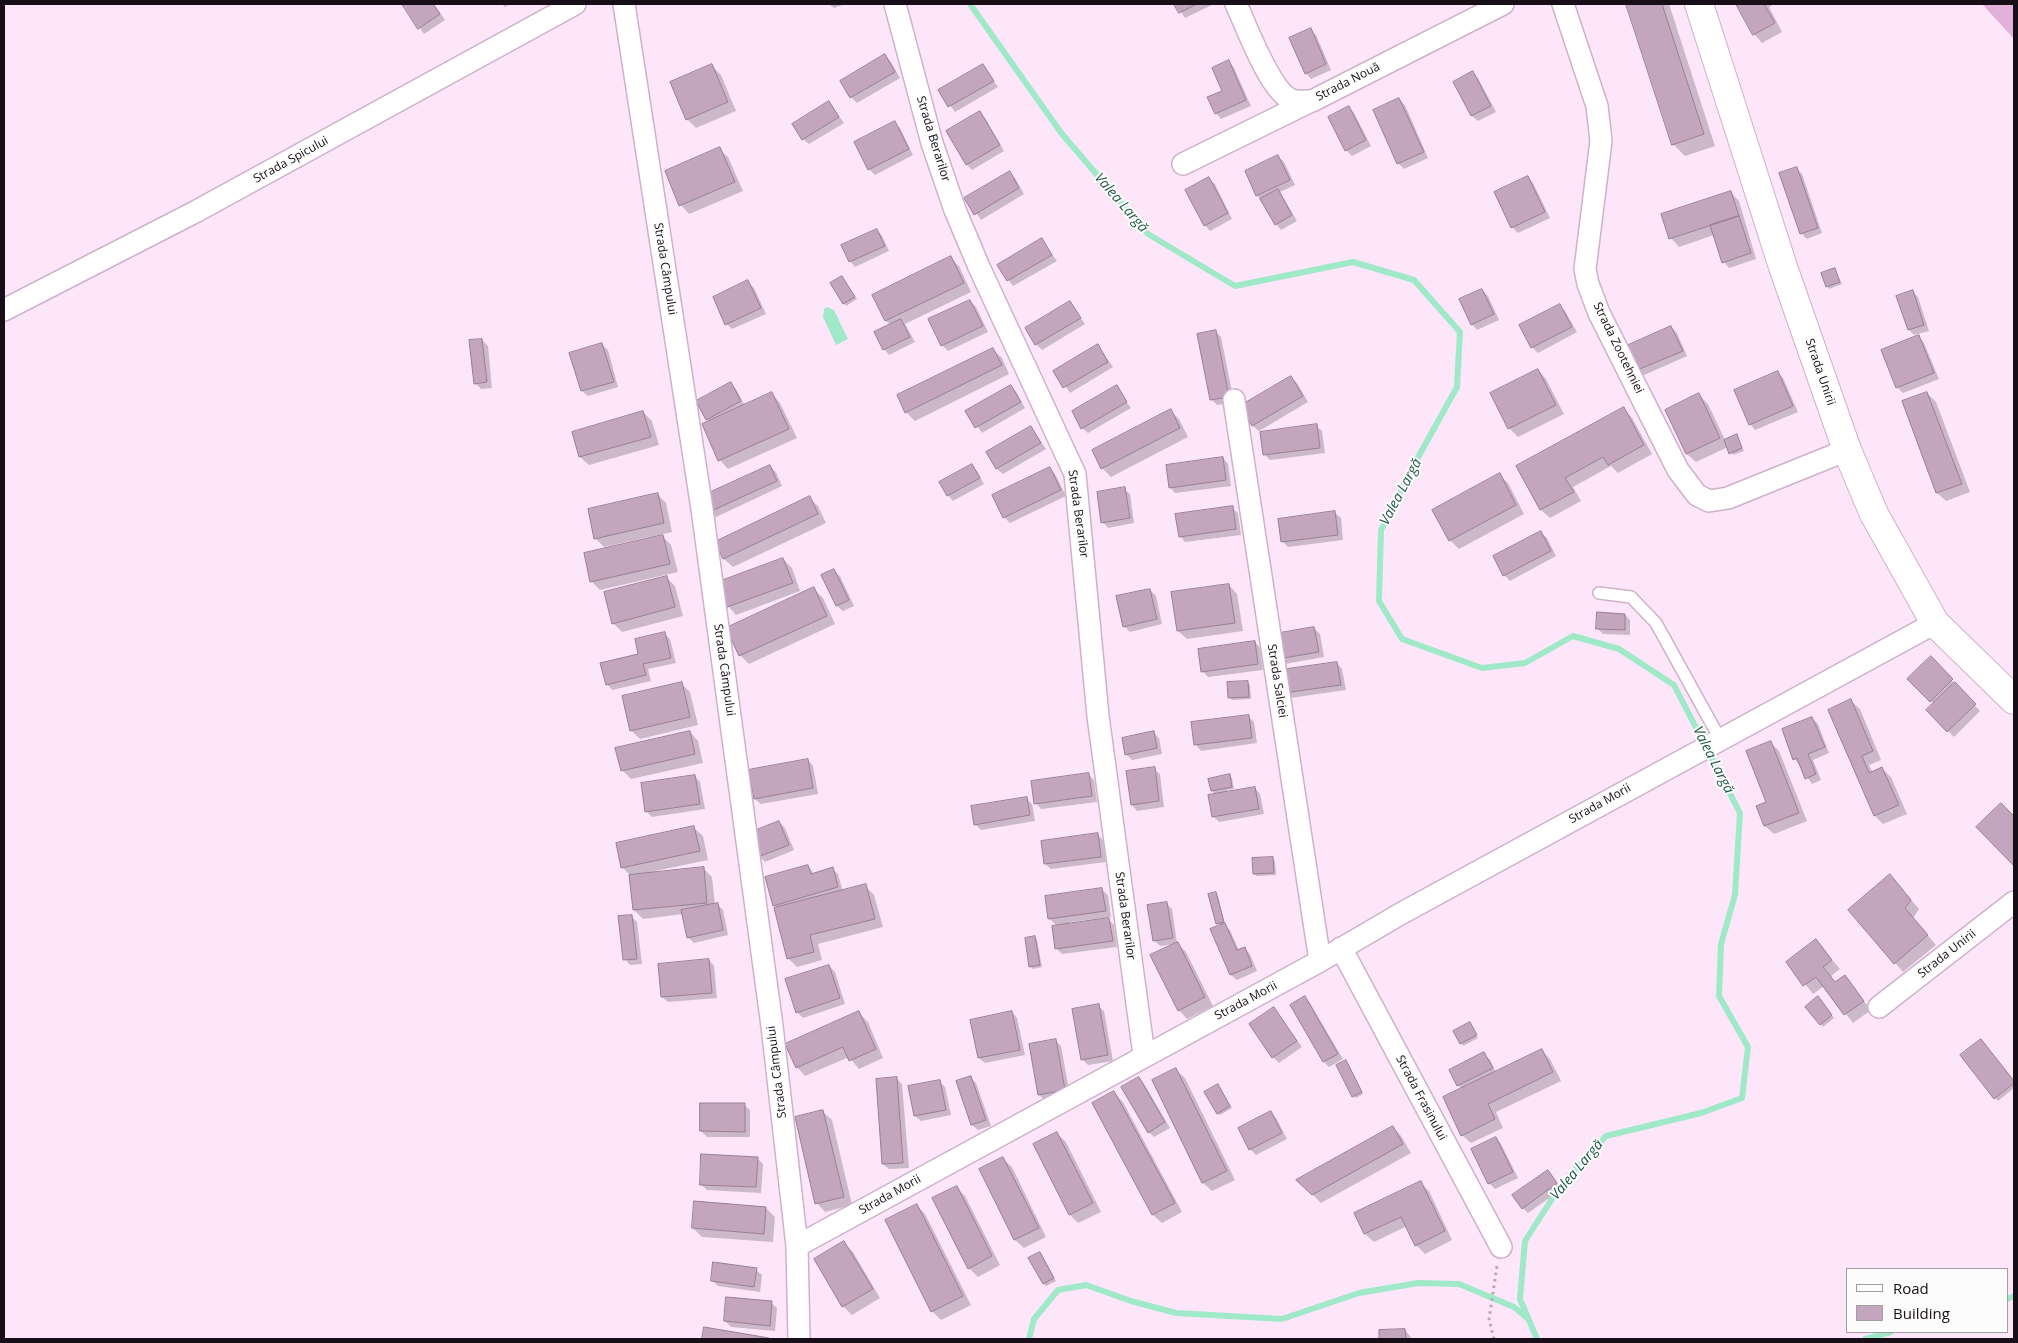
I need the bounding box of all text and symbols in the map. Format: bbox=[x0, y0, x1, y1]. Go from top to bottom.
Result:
street label: Strada Nouă bbox=[1314, 60, 1382, 104]
street label: Strada Berarilor bbox=[913, 94, 953, 184]
street label: Strada Spicului bbox=[251, 134, 331, 186]
water label: Valea Largă bbox=[1091, 170, 1151, 236]
street label: Strada Câmpului bbox=[651, 222, 679, 316]
street label: Strada Zootehniei bbox=[1590, 300, 1646, 396]
street label: Strada Unirii bbox=[1802, 337, 1838, 407]
water label: Valea Largă bbox=[1376, 456, 1426, 528]
street label: Strada Berarilor bbox=[1065, 469, 1091, 559]
street label: Strada Câmpului bbox=[710, 623, 738, 717]
street label: Strada Salciei bbox=[1264, 643, 1290, 719]
water label: Valea Largă bbox=[1689, 724, 1737, 796]
street label: Strada Morii bbox=[1567, 781, 1633, 827]
street label: Strada Berarilor bbox=[1112, 871, 1138, 961]
street label: Strada Unirii bbox=[1915, 927, 1979, 981]
street label: Strada Morii bbox=[1212, 979, 1280, 1023]
street label: Strada Câmpului bbox=[764, 1025, 790, 1119]
street label: Strada Frasinului bbox=[1393, 1053, 1449, 1143]
water label: Valea Largă bbox=[1547, 1137, 1607, 1203]
street label: Strada Morii bbox=[857, 1172, 923, 1218]
legend bbox=[1846, 1268, 2008, 1333]
text: Road bbox=[1893, 1278, 1929, 1298]
text: Building bbox=[1893, 1303, 1950, 1323]

